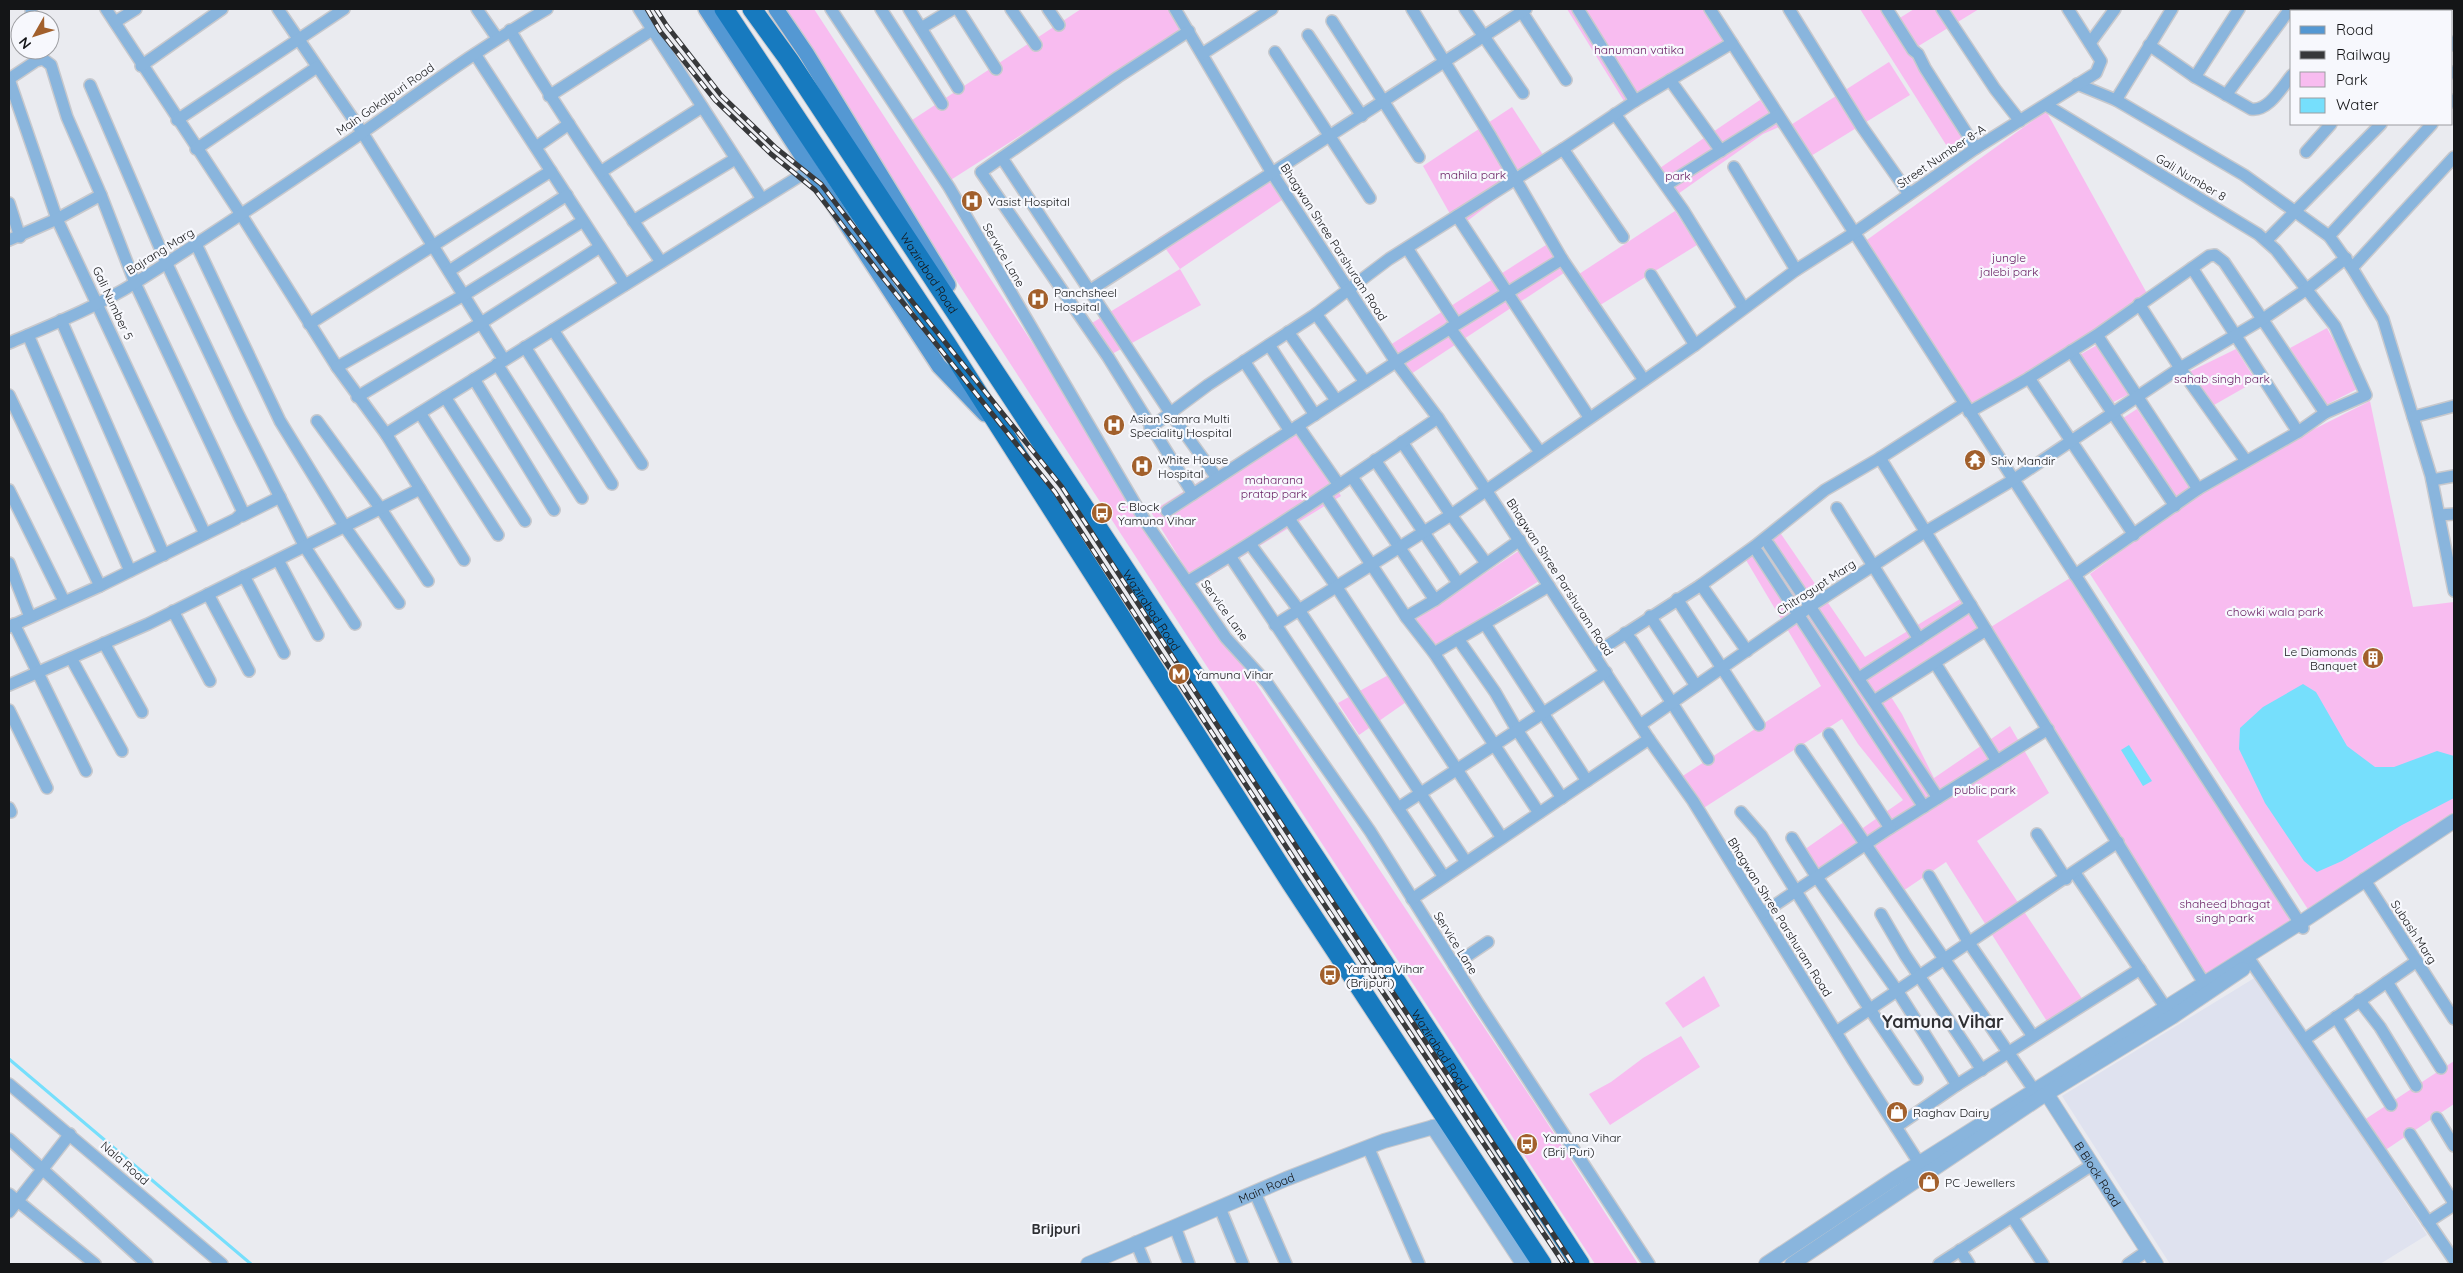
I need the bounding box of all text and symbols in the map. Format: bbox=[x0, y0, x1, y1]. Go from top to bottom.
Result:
north arrow bbox=[10, 10, 60, 60]
legend bbox=[2290, 10, 2453, 125]
text: Road bbox=[2336, 20, 2373, 39]
text: N bbox=[15, 34, 35, 53]
park label: hanuman vatika bbox=[1594, 42, 1684, 57]
text: Railway bbox=[2336, 45, 2391, 64]
street label: Main Gokalpuri Road bbox=[333, 59, 437, 139]
text: Park bbox=[2336, 70, 2368, 89]
text: Water bbox=[2336, 95, 2379, 114]
street label: Street Number 8-A bbox=[1894, 121, 1988, 191]
street label: Gali Number 8 bbox=[2153, 150, 2229, 204]
street label: Bhagwan Shree Parshuram Road bbox=[1277, 160, 1391, 324]
park label: mahila park bbox=[1440, 167, 1506, 182]
park label: park bbox=[1665, 168, 1691, 183]
hospital icon: Vasist Hospital bbox=[960, 189, 984, 213]
place label: Vasist Hospital bbox=[988, 194, 1070, 209]
street label: Service Lane bbox=[980, 220, 1028, 290]
street label: Bajrang Marg bbox=[123, 224, 197, 278]
street label: Wazirabad Road bbox=[897, 230, 962, 316]
park label: jungle jalebi park bbox=[1979, 250, 2038, 279]
street label: Gali Number 5 bbox=[89, 264, 137, 342]
place label: Panchsheel Hospital bbox=[1054, 285, 1117, 314]
hospital icon: Panchsheel Hospital bbox=[1026, 287, 1050, 311]
park label: sahab singh park bbox=[2174, 371, 2270, 386]
place label: Asian Samra Multi Speciality Hospital bbox=[1130, 411, 1232, 440]
hospital icon: Asian Samra Multi Speciality Hospital bbox=[1102, 413, 1126, 437]
temple icon: Shiv Mandir bbox=[1963, 448, 1987, 472]
place label: White House Hospital bbox=[1158, 452, 1228, 481]
place label: Shiv Mandir bbox=[1991, 453, 2056, 468]
hospital icon: White House Hospital bbox=[1130, 454, 1154, 478]
park label: maharana pratap park bbox=[1241, 472, 1307, 501]
street label: Bhagwan Shree Parshuram Road bbox=[1503, 495, 1617, 659]
place label: C Block Yamuna Vihar bbox=[1118, 499, 1196, 528]
bus stop icon: C Block Yamuna Vihar bbox=[1090, 501, 1114, 525]
street label: Chitragupt Marg bbox=[1774, 556, 1858, 618]
street label: Wazirabad Road bbox=[1120, 567, 1184, 653]
street label: Service Lane bbox=[1198, 577, 1252, 643]
park label: chowki wala park bbox=[2227, 604, 2323, 619]
place label: Le Diamonds Banquet bbox=[2284, 644, 2357, 673]
building icon: Le Diamonds Banquet bbox=[2361, 646, 2385, 670]
metro station icon: Yamuna Vihar bbox=[1167, 662, 1191, 686]
place label: Yamuna Vihar bbox=[1195, 667, 1273, 682]
park label: public park bbox=[1954, 782, 2016, 797]
street label: Bhagwan Shree Parshuram Road bbox=[1725, 835, 1835, 999]
park label: shaheed bhagat singh park bbox=[2180, 896, 2270, 925]
street label: Subash Marg bbox=[2388, 897, 2440, 967]
street label: Service Lane bbox=[1431, 909, 1481, 977]
place label: Yamuna Vihar (Brijpuri) bbox=[1346, 961, 1424, 990]
bus stop icon: Yamuna Vihar (Brijpuri) bbox=[1318, 963, 1342, 987]
street label: Wazirabad Road bbox=[1409, 1006, 1472, 1093]
district label: Yamuna Vihar bbox=[1882, 1010, 2004, 1033]
shop icon: Raghav Dairy bbox=[1885, 1100, 1909, 1124]
place label: Raghav Dairy bbox=[1913, 1105, 1989, 1120]
place label: Yamuna Vihar (Brij Puri) bbox=[1543, 1130, 1621, 1159]
bus stop icon: Yamuna Vihar (Brij Puri) bbox=[1515, 1132, 1539, 1156]
street label: Nala Road bbox=[98, 1138, 152, 1188]
street label: B Block Road bbox=[2072, 1138, 2125, 1209]
street label: Main Road bbox=[1236, 1169, 1297, 1206]
shop icon: PC Jewellers bbox=[1917, 1170, 1941, 1194]
place label: PC Jewellers bbox=[1945, 1175, 2016, 1190]
district label: Brijpuri bbox=[1032, 1220, 1080, 1238]

